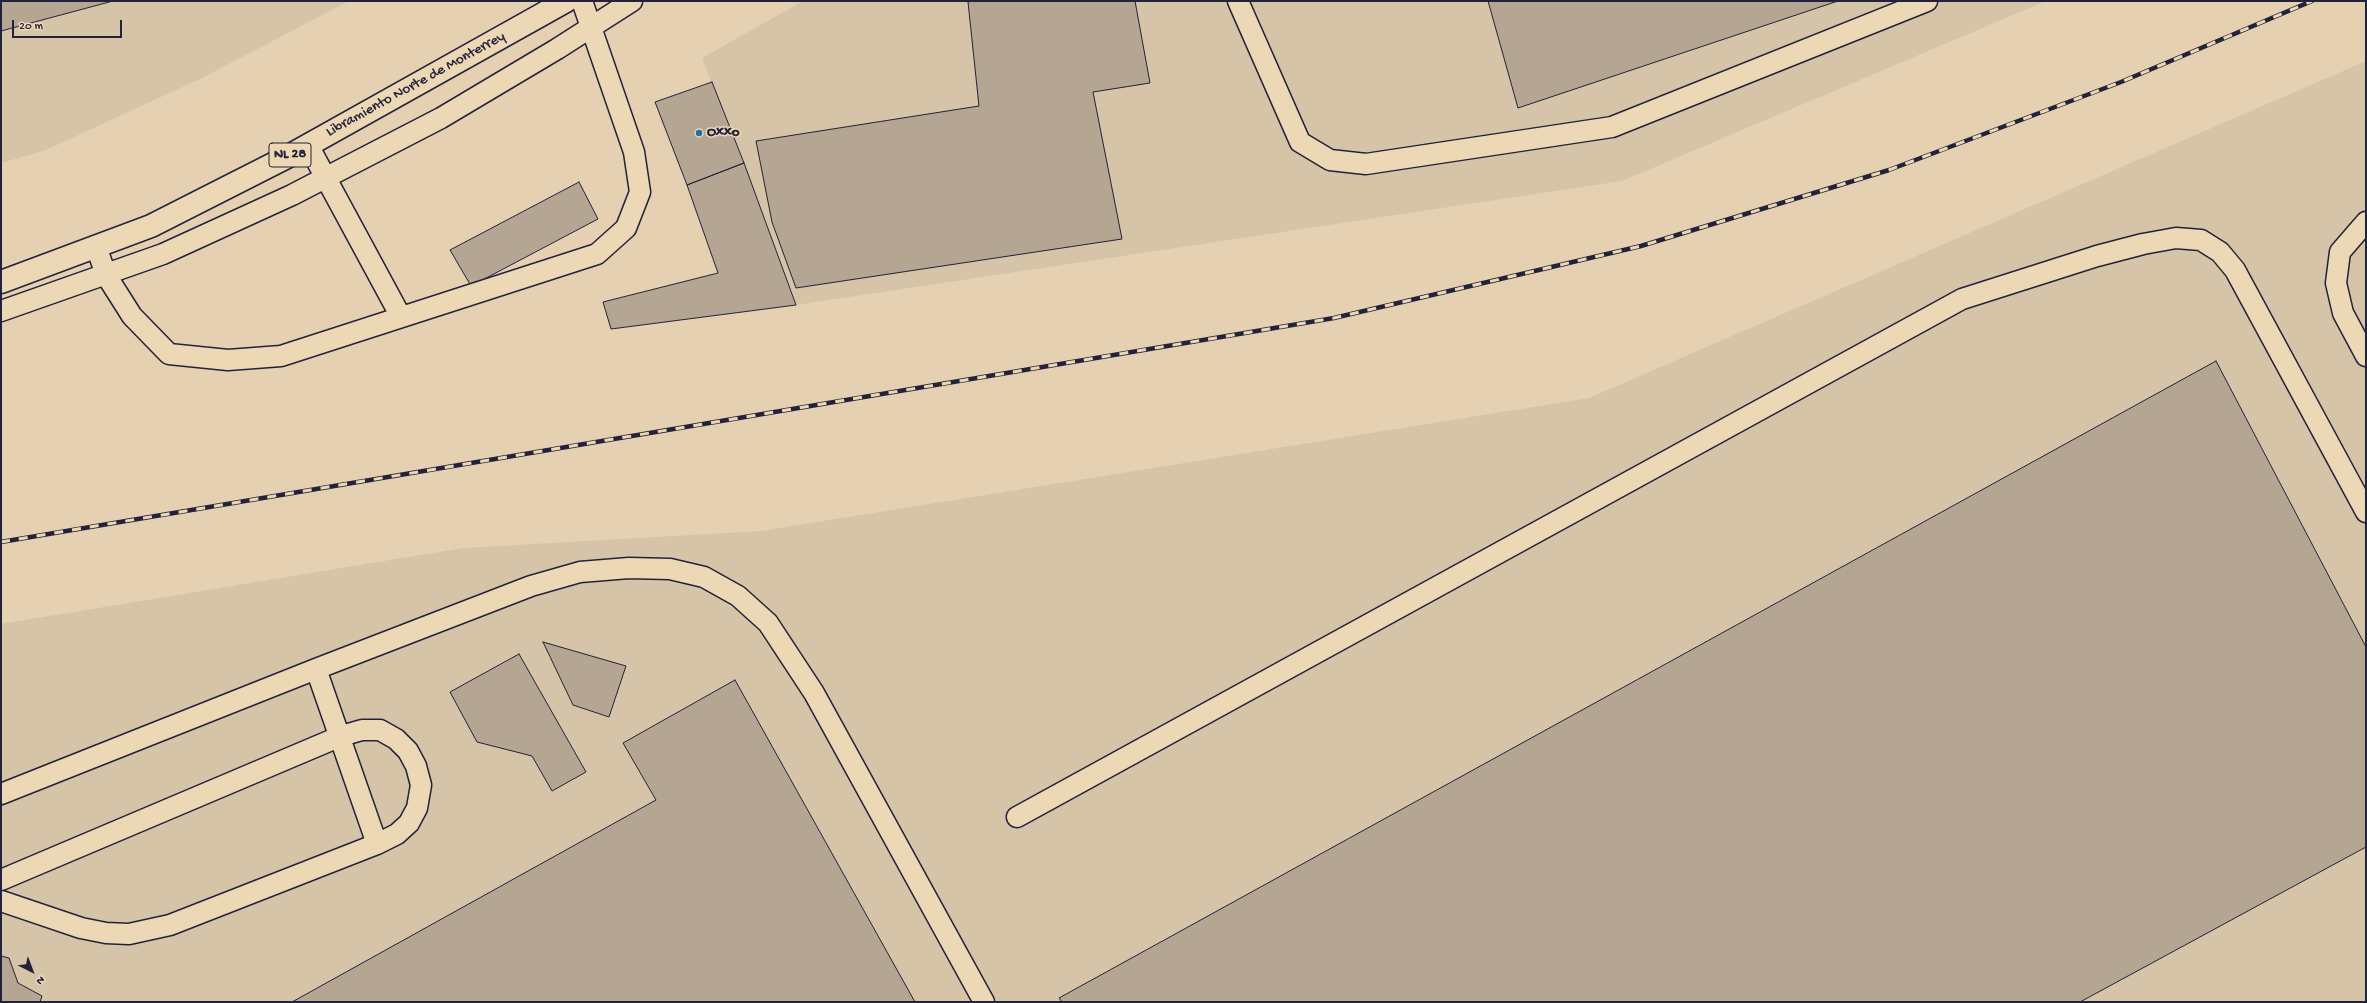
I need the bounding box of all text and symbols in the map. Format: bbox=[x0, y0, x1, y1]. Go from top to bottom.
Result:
scale bar bbox=[14, 12, 124, 38]
text: 20 m bbox=[19, 20, 43, 34]
street label: Libramiento Norte de Monterrey bbox=[323, 28, 509, 142]
place label: Oxxo bbox=[707, 124, 740, 142]
marker: Oxxo bbox=[694, 128, 704, 138]
road number: NL 28 bbox=[269, 143, 311, 167]
north arrow bbox=[12, 951, 52, 991]
text: N bbox=[33, 973, 47, 987]

